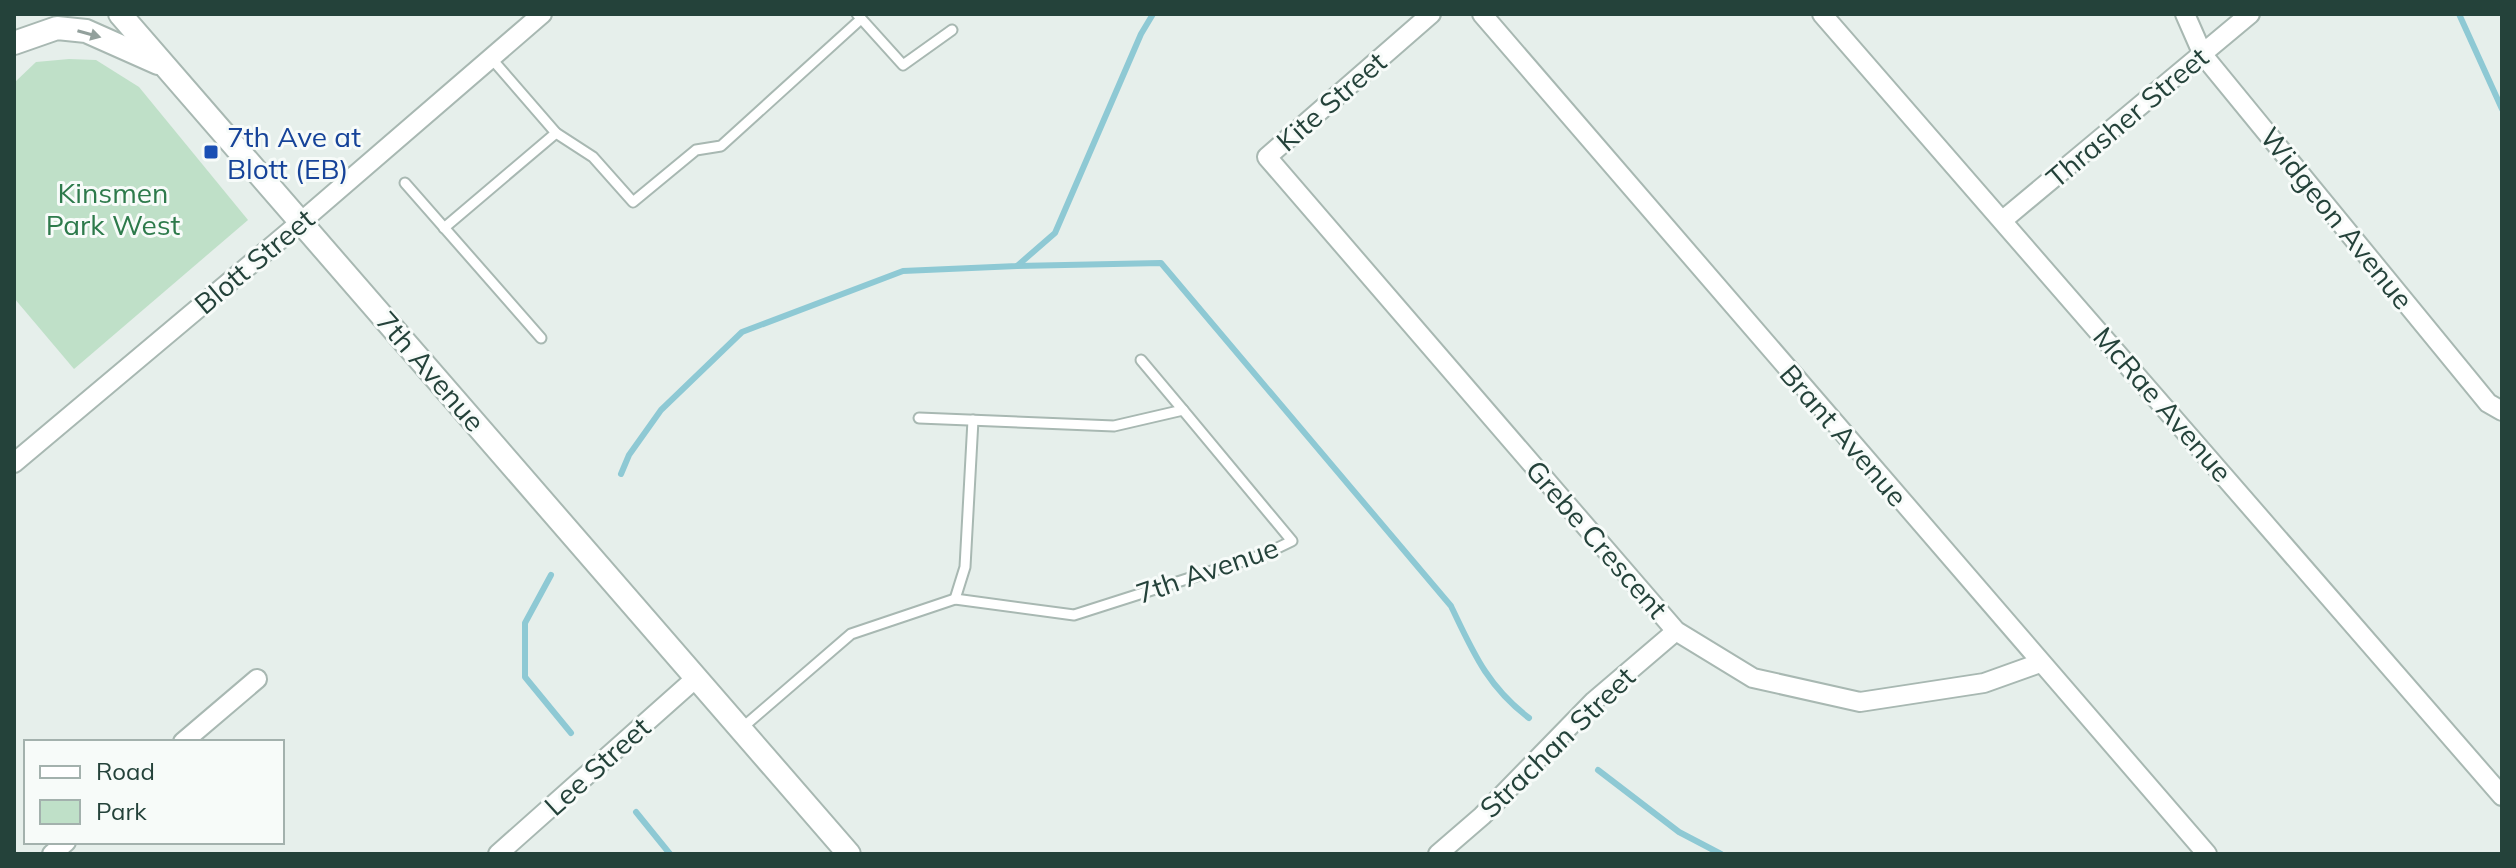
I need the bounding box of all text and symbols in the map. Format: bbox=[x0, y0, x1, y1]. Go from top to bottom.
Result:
one-way arrow bbox=[77, 28, 101, 41]
street label: Thrasher Street bbox=[2039, 39, 2215, 195]
street label: Kite Street bbox=[1269, 44, 1393, 158]
place label: 7th Ave at Blott (EB) bbox=[227, 119, 361, 186]
street label: Widgeon Avenue bbox=[2253, 120, 2421, 316]
marker: 7th Ave at Blott (EB) bbox=[202, 143, 220, 161]
park label: Kinsmen Park West bbox=[46, 175, 180, 242]
street label: Blott Street bbox=[187, 201, 321, 321]
street label: 7th Avenue bbox=[369, 304, 493, 438]
street label: McRae Avenue bbox=[2086, 319, 2240, 489]
street label: Brant Avenue bbox=[1773, 357, 1915, 513]
street label: Grebe Crescent bbox=[1519, 453, 1675, 625]
street label: 7th Avenue bbox=[1131, 529, 1283, 611]
street label: Strachan Street bbox=[1472, 659, 1642, 825]
street label: Lee Street bbox=[537, 709, 657, 823]
legend bbox=[24, 740, 284, 844]
text: Road bbox=[96, 756, 155, 786]
text: Park bbox=[96, 796, 147, 826]

